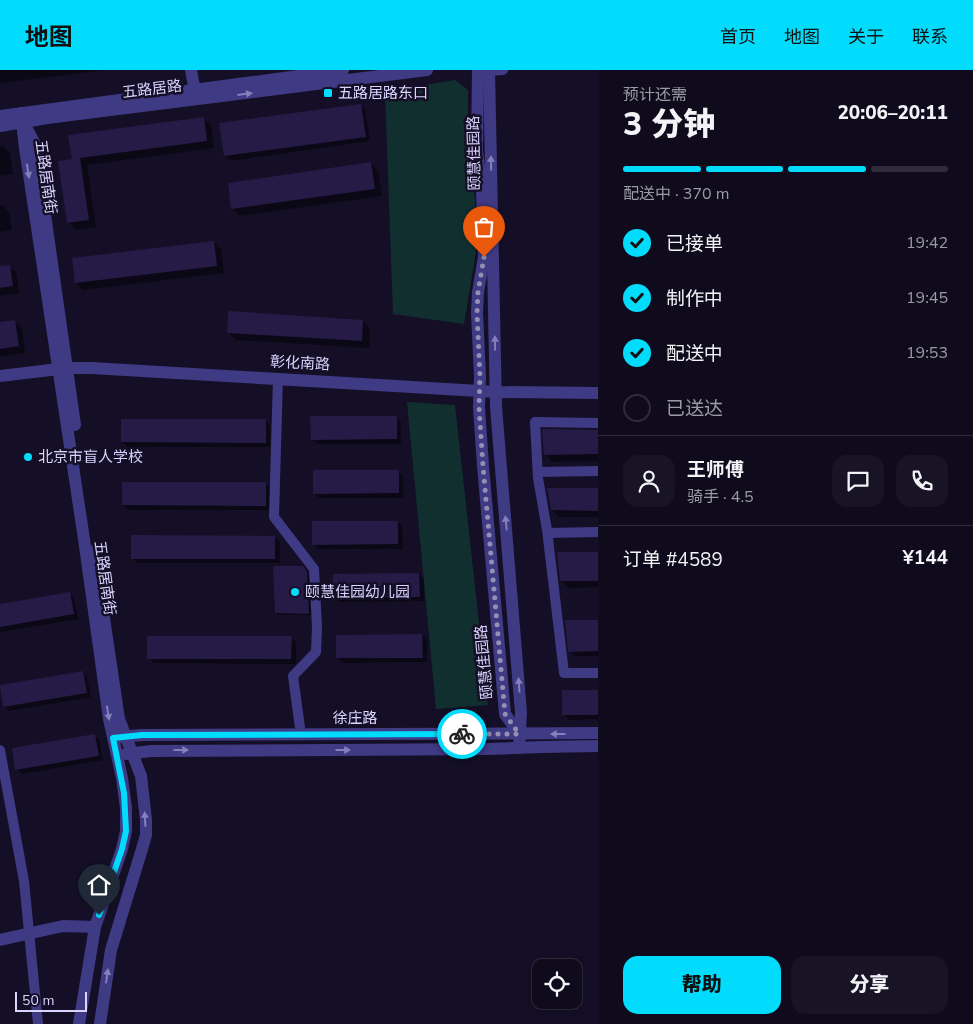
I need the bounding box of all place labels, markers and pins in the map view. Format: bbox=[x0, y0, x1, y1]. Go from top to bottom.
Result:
place label: 五路居路东口 bbox=[338, 83, 428, 103]
marker: 五路居路东口 bbox=[322, 87, 334, 99]
pin bbox=[463, 206, 505, 257]
place label: 北京市盲人学校 bbox=[38, 447, 143, 467]
marker: 北京市盲人学校 bbox=[22, 451, 34, 463]
place label: 颐慧佳园幼儿园 bbox=[305, 582, 410, 602]
marker: 颐慧佳园幼儿园 bbox=[289, 586, 301, 598]
pin bbox=[78, 864, 120, 915]

